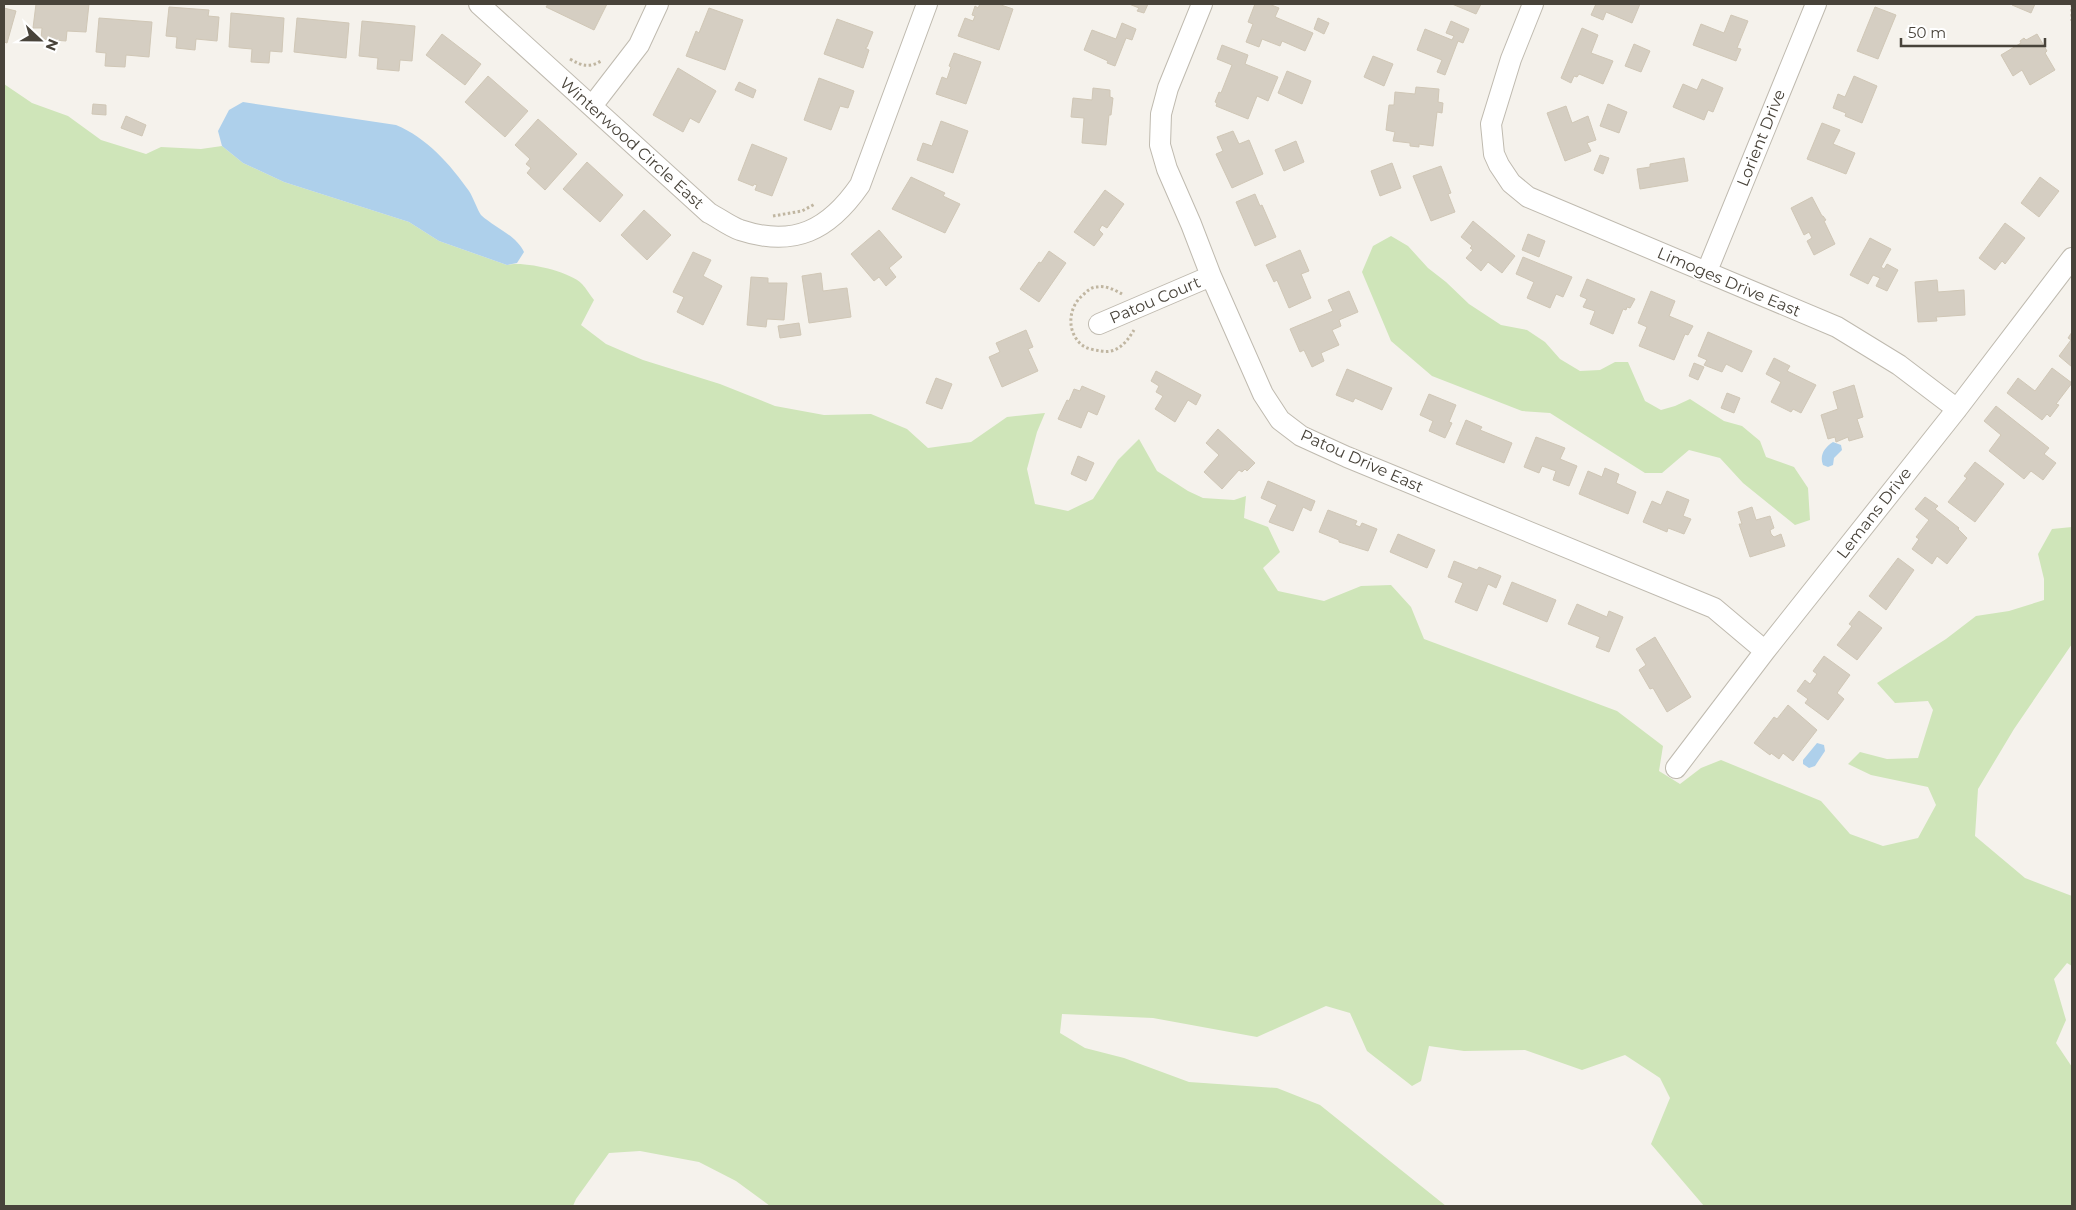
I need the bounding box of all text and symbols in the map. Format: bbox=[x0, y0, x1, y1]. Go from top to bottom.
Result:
north arrow bbox=[15, 15, 65, 65]
scale bar bbox=[1901, 15, 2045, 47]
text: 50 m bbox=[1908, 23, 1946, 42]
text: N bbox=[42, 36, 63, 53]
street label: Winterwood Circle East bbox=[556, 73, 708, 213]
street label: Lorient Drive bbox=[1733, 87, 1789, 189]
street label: Limoges Drive East bbox=[1655, 243, 1804, 321]
street label: Patou Court bbox=[1107, 272, 1204, 328]
street label: Patou Drive East bbox=[1298, 425, 1427, 497]
street label: Lemans Drive bbox=[1833, 464, 1915, 562]

